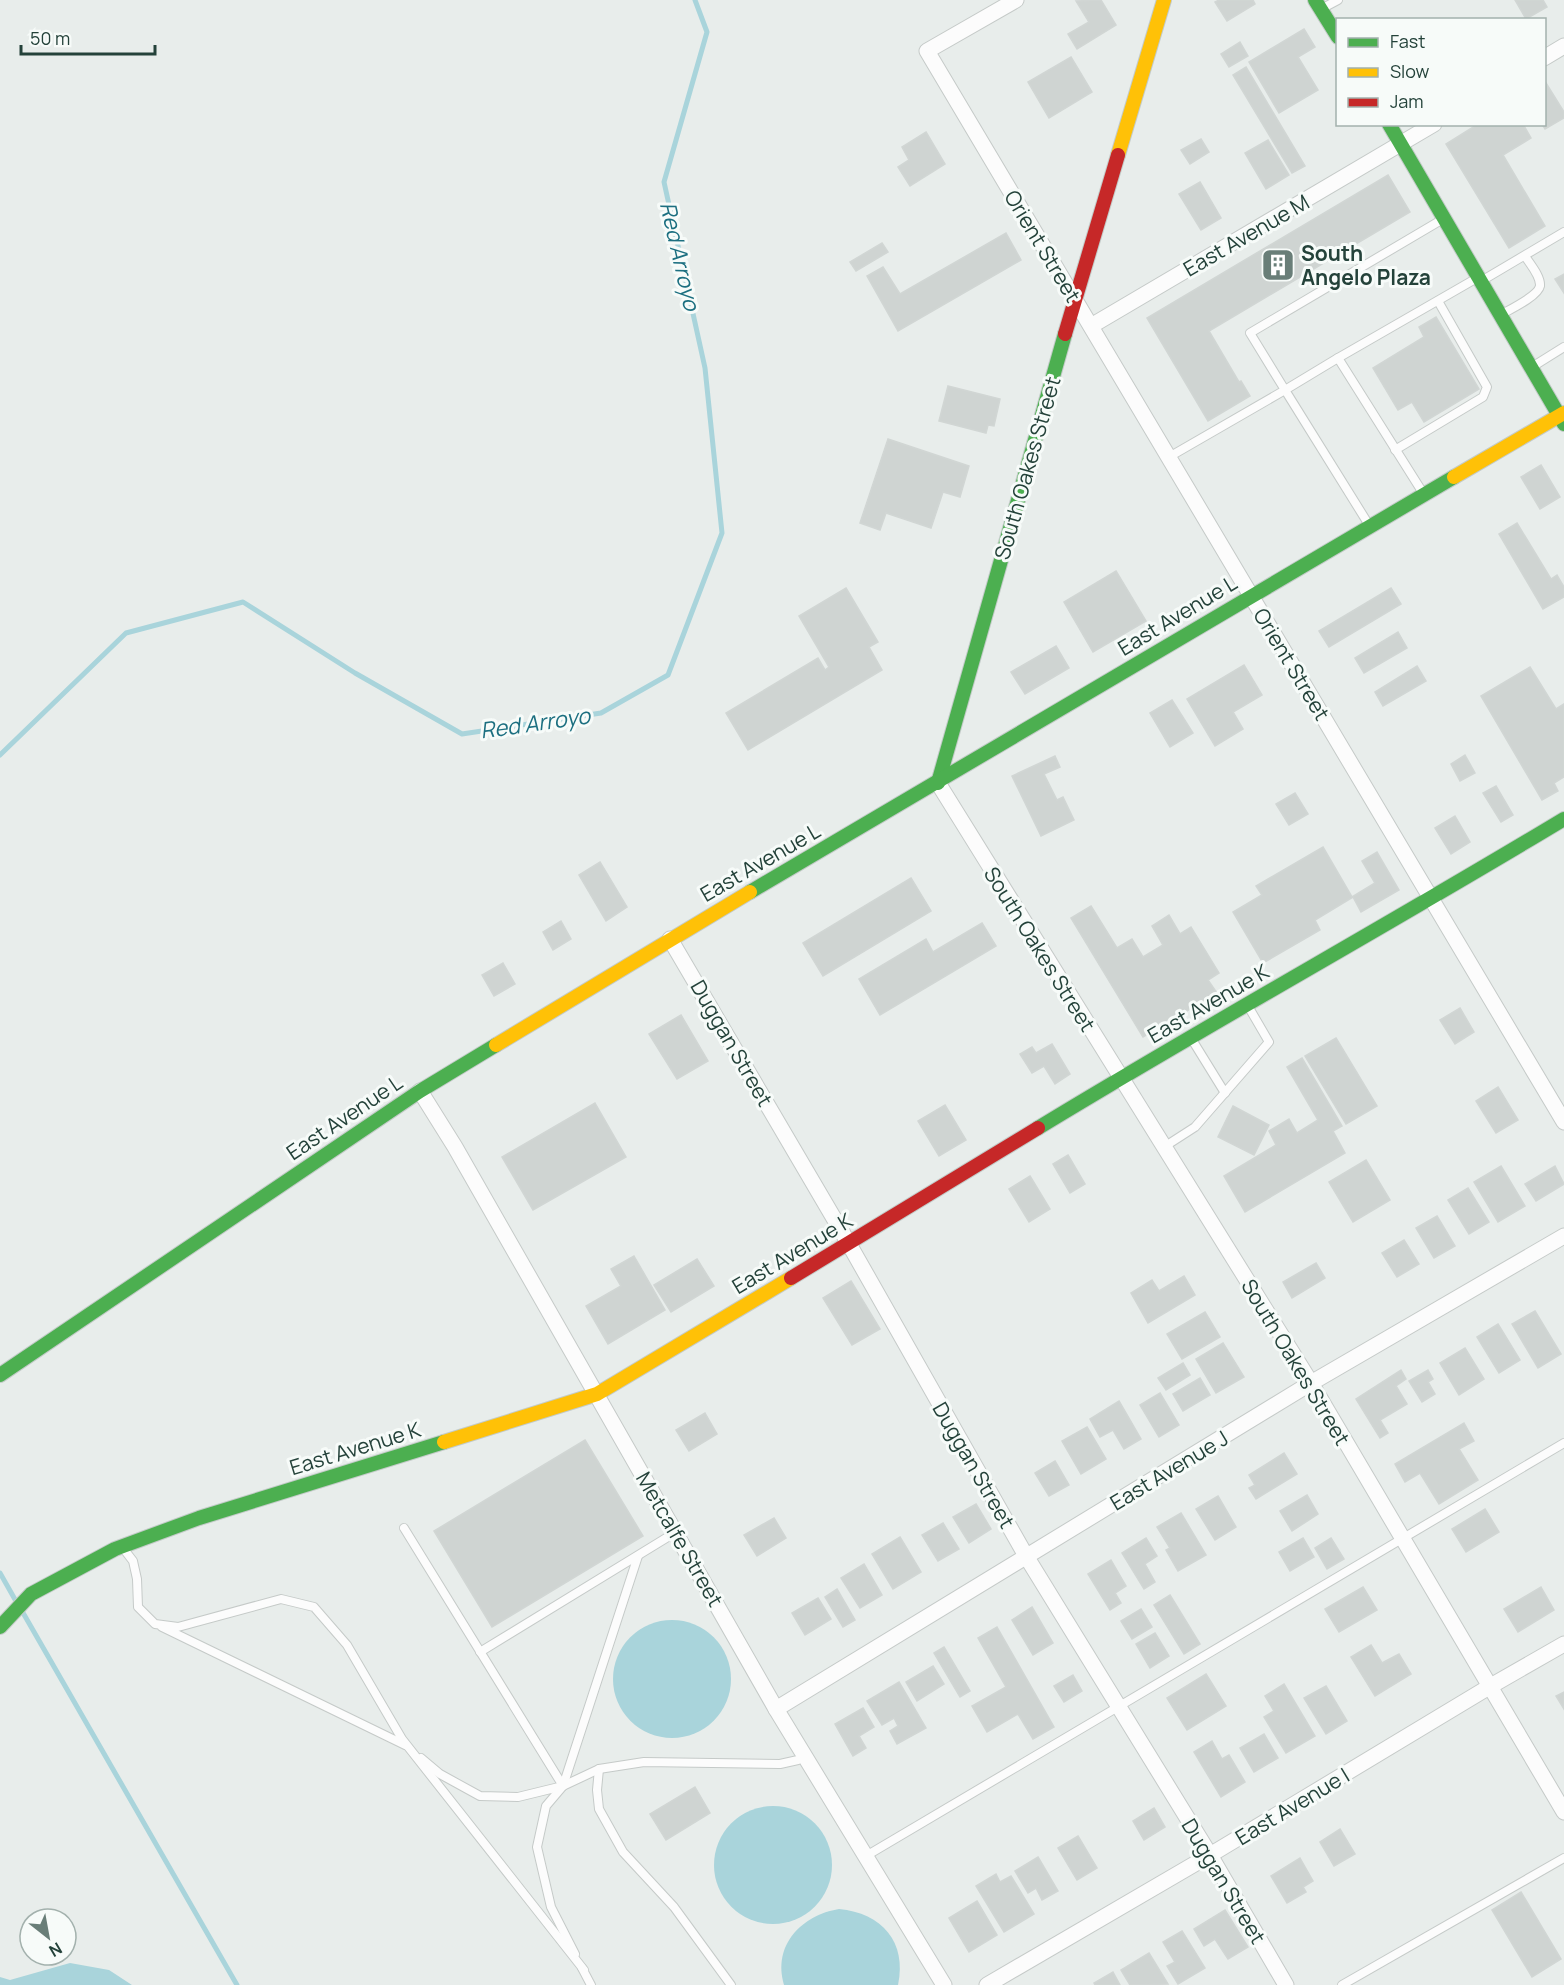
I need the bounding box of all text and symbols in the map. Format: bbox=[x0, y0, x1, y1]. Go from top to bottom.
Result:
scale bar bbox=[21, 18, 154, 56]
legend bbox=[1336, 18, 1546, 126]
text: 50 m bbox=[30, 26, 70, 50]
text: Fast bbox=[1390, 29, 1425, 53]
text: Slow bbox=[1390, 59, 1430, 83]
text: Jam bbox=[1390, 89, 1424, 113]
street label: Orient Street bbox=[998, 185, 1088, 307]
street label: East Avenue M bbox=[1178, 188, 1314, 282]
water label: Red Arroyo bbox=[653, 199, 707, 315]
place label: South Angelo Plaza bbox=[1301, 239, 1431, 291]
building icon: South Angelo Plaza bbox=[1260, 247, 1296, 283]
street label: South Oakes Street bbox=[987, 373, 1067, 563]
street label: East Avenue L bbox=[1112, 568, 1242, 662]
street label: Orient Street bbox=[1247, 603, 1337, 725]
water label: Red Arroyo bbox=[478, 700, 594, 746]
street label: East Avenue L bbox=[695, 816, 825, 908]
street label: South Oakes Street bbox=[978, 861, 1102, 1037]
street label: East Avenue K bbox=[1142, 957, 1274, 1049]
street label: Duggan Street bbox=[685, 975, 779, 1111]
street label: East Avenue L bbox=[281, 1068, 408, 1166]
street label: East Avenue K bbox=[727, 1206, 858, 1300]
street label: South Oakes Street bbox=[1235, 1274, 1357, 1450]
street label: Duggan Street bbox=[927, 1397, 1021, 1533]
street label: East Avenue K bbox=[286, 1415, 425, 1481]
street label: East Avenue J bbox=[1105, 1424, 1233, 1516]
street label: Metcalfe Street bbox=[630, 1467, 730, 1611]
street label: East Avenue I bbox=[1230, 1761, 1354, 1851]
street label: Duggan Street bbox=[1176, 1813, 1272, 1949]
north arrow bbox=[18, 1907, 78, 1967]
text: N bbox=[45, 1937, 66, 1962]

